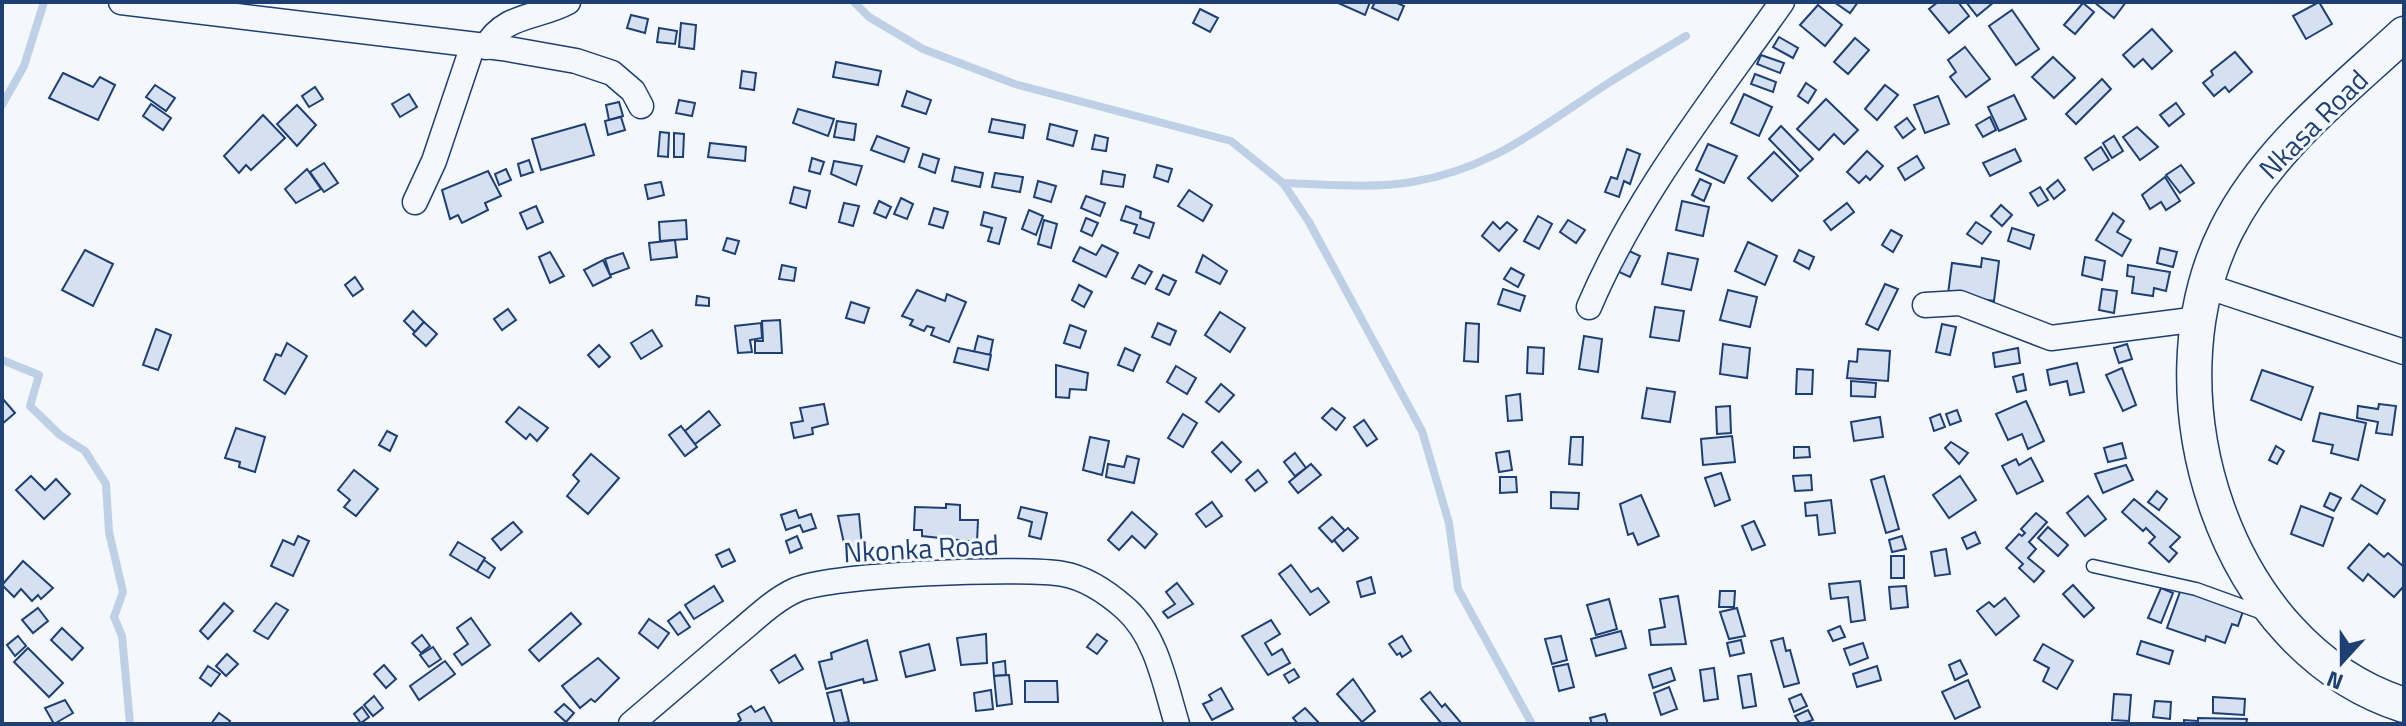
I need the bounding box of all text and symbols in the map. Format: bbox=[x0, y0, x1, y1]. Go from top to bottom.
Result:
street label: Nkasa Road bbox=[2248, 59, 2378, 189]
street label: Nkonka Road bbox=[842, 522, 1000, 574]
north arrow bbox=[2302, 622, 2382, 702]
text: N bbox=[2322, 662, 2348, 699]

